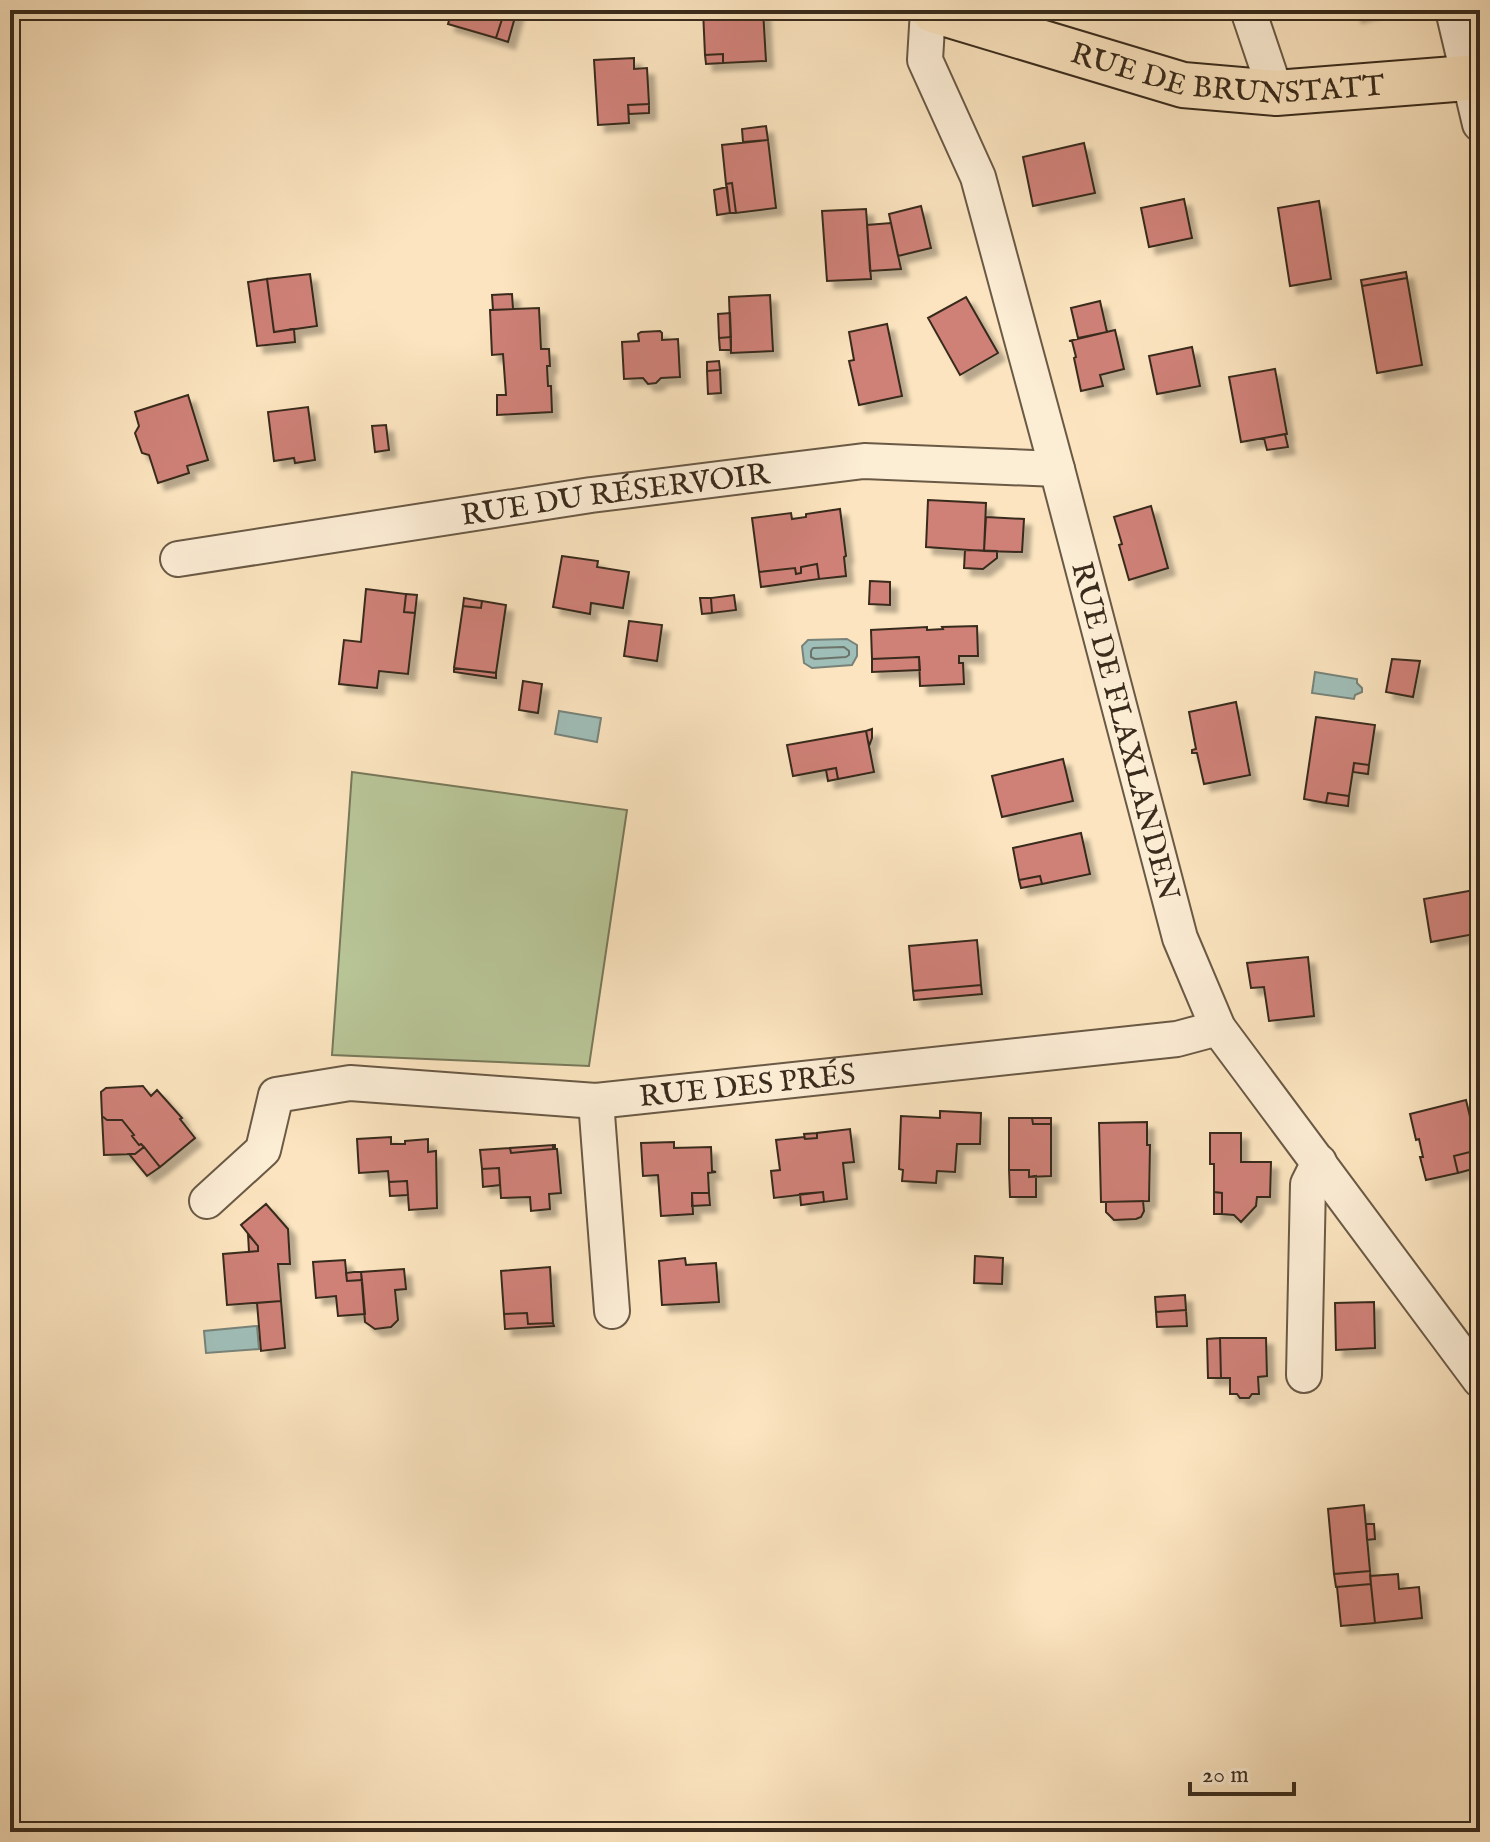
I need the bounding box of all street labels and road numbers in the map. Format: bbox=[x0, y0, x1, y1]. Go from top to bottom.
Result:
street label: RUE DE BRUNSTATT bbox=[1066, 35, 1386, 115]
street label: RUE DU RÉSERVOIR bbox=[459, 456, 773, 536]
street label: RUE DE FLAXLANDEN bbox=[1061, 558, 1186, 905]
street label: RUE DES PRÉS bbox=[637, 1056, 857, 1117]

